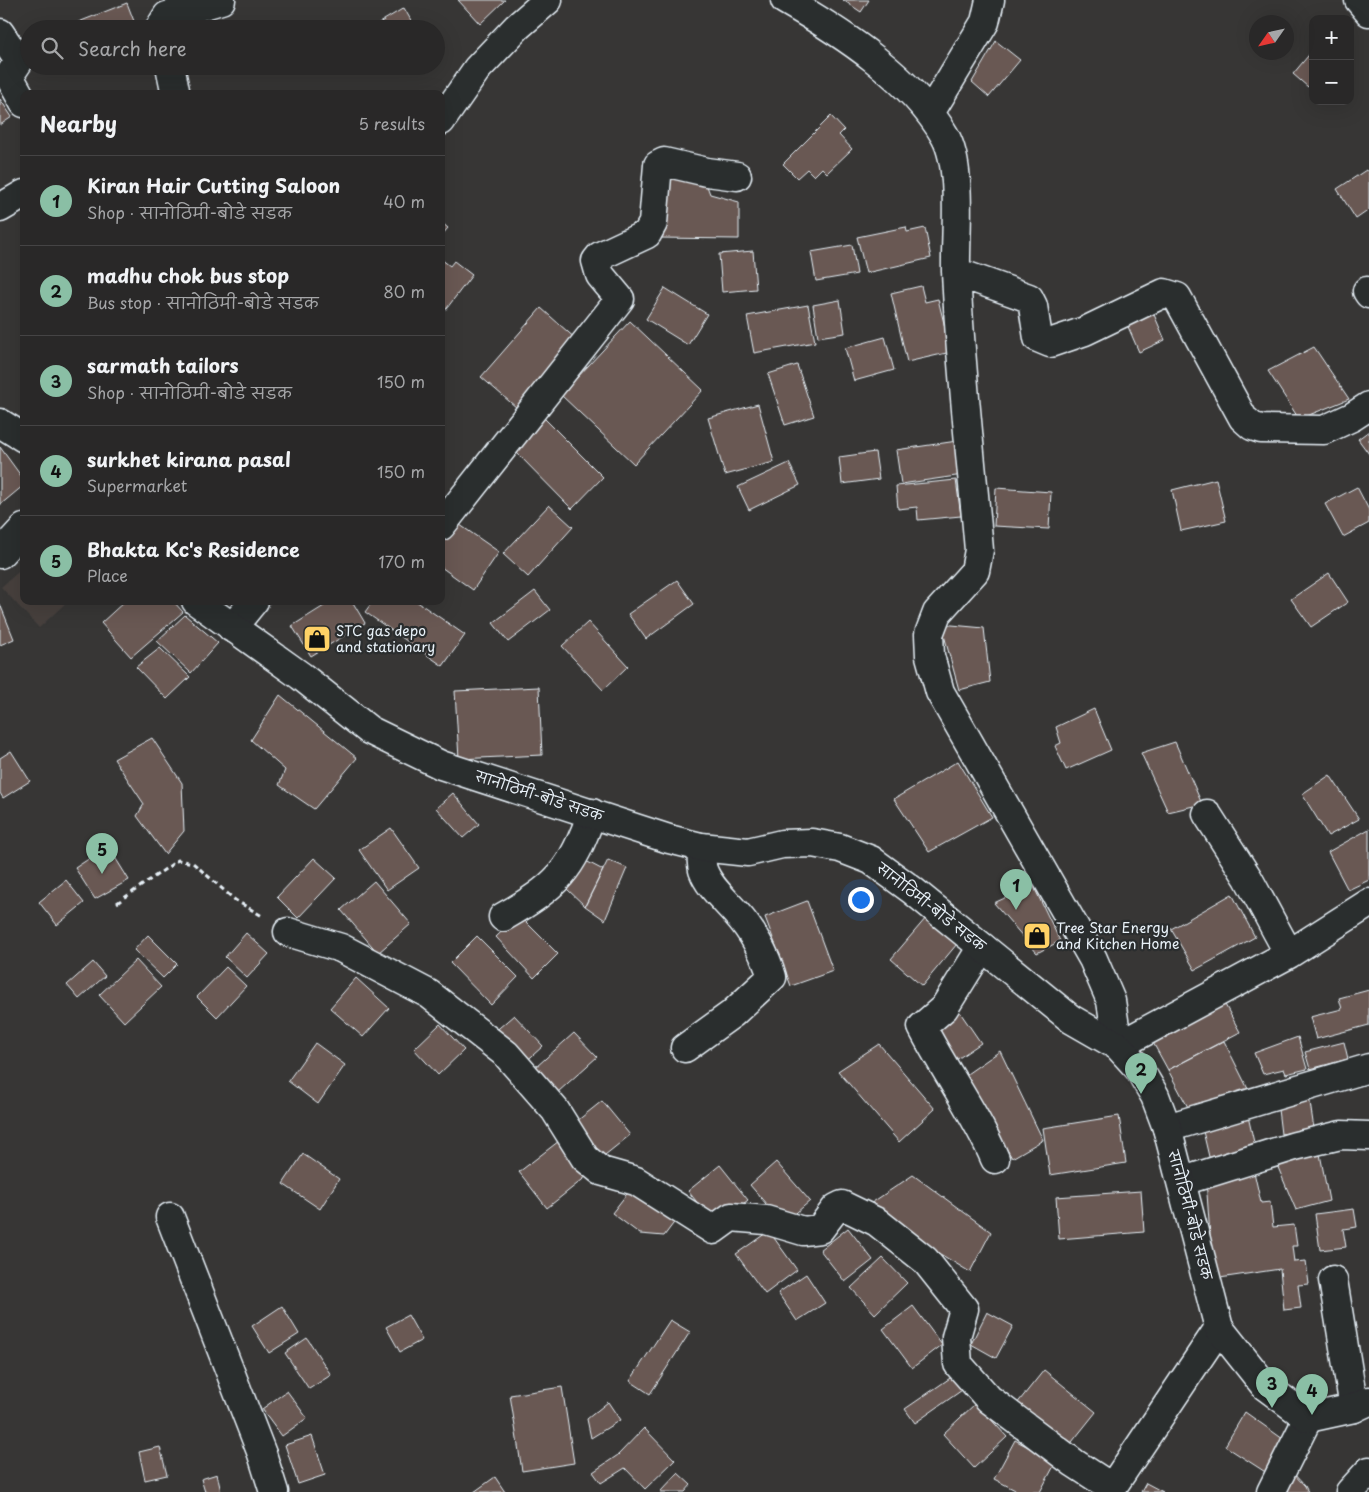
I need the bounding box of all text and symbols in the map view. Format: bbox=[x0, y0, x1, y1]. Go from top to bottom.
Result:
north arrow bbox=[1249, 15, 1294, 60]
map controls bbox=[1309, 15, 1354, 105]
button: + bbox=[1309, 15, 1354, 60]
search box bbox=[20, 20, 445, 75]
icon: search bbox=[38, 34, 66, 62]
text: Search here bbox=[78, 34, 187, 62]
button: − bbox=[1309, 60, 1354, 105]
text: Nearby bbox=[40, 107, 117, 139]
text: 5 results bbox=[358, 111, 425, 135]
text: Kiran Hair Cutting Saloon bbox=[87, 171, 340, 199]
text: 1 bbox=[52, 189, 60, 213]
text: 40 m bbox=[383, 189, 425, 213]
text: Shop · सानोठिमी-बोडे सडक bbox=[87, 200, 292, 224]
text: madhu chok bus stop bbox=[87, 261, 289, 289]
text: 2 bbox=[50, 279, 62, 303]
text: 80 m bbox=[383, 279, 425, 303]
text: Bus stop · सानोठिमी-बोडे सडक bbox=[87, 290, 319, 314]
text: sarmath tailors bbox=[87, 351, 239, 379]
text: 3 bbox=[51, 369, 61, 393]
text: 150 m bbox=[377, 369, 425, 393]
text: Shop · सानोठिमी-बोडे सडक bbox=[87, 380, 292, 404]
text: surkhet kirana pasal bbox=[87, 445, 291, 473]
text: 4 bbox=[51, 459, 61, 483]
text: 150 m bbox=[377, 459, 425, 483]
text: Supermarket bbox=[87, 473, 187, 497]
text: Bhakta Kc's Residence bbox=[87, 535, 300, 563]
text: 5 bbox=[51, 549, 61, 573]
text: 170 m bbox=[379, 549, 425, 573]
text: Place bbox=[87, 563, 128, 587]
place label: STC gas depo and stationary bbox=[336, 620, 435, 657]
shop icon: STC gas depo and stationary bbox=[302, 624, 332, 654]
street label: सानोठिमी-बोडे सडक bbox=[472, 765, 607, 826]
pin: 5 bbox=[86, 833, 118, 874]
street label: सानोठिमी-बोडे सडक bbox=[872, 857, 991, 957]
pin: 1 bbox=[1000, 869, 1032, 910]
your location bbox=[848, 887, 874, 913]
place label: Tree Star Energy and Kitchen Home bbox=[1056, 917, 1179, 954]
shop icon: Tree Star Energy and Kitchen Home bbox=[1022, 921, 1052, 951]
pin: 2 bbox=[1125, 1053, 1157, 1094]
street label: सानोठिमी-बोडे सडक bbox=[1163, 1147, 1218, 1283]
pin: 3 bbox=[1256, 1367, 1288, 1408]
pin: 4 bbox=[1296, 1374, 1328, 1415]

